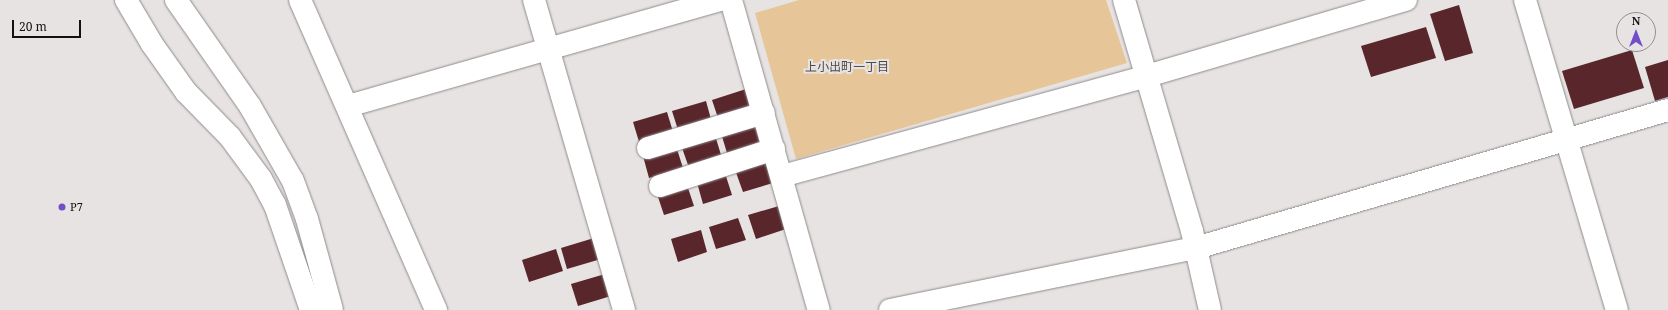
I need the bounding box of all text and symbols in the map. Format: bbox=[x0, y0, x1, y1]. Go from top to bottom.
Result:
scale bar bbox=[14, 12, 83, 38]
north arrow bbox=[1616, 12, 1656, 52]
text: N bbox=[1632, 13, 1640, 28]
text: 20 m bbox=[19, 18, 47, 35]
district label: 上小出町一丁目 bbox=[805, 60, 889, 74]
place label: P7 bbox=[70, 200, 83, 214]
marker: P7 bbox=[57, 202, 67, 212]

